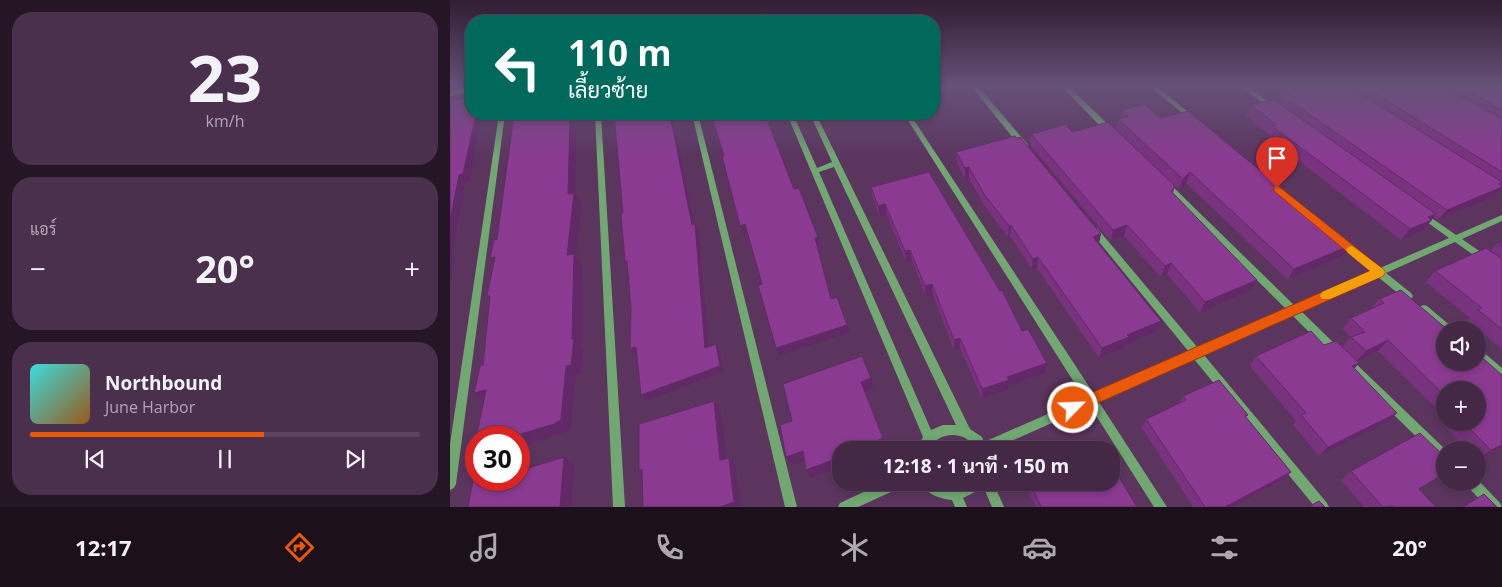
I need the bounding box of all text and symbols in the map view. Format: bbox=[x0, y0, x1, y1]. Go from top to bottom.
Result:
text: 110 m bbox=[568, 29, 672, 76]
text: 23 bbox=[188, 33, 262, 121]
icon: left bbox=[485, 35, 550, 100]
text: เลี้ยวซ้าย bbox=[568, 74, 648, 104]
text: km/h bbox=[206, 110, 244, 132]
pin bbox=[1256, 137, 1298, 188]
icon: arrive bbox=[1263, 144, 1291, 172]
text: แอร์ bbox=[30, 218, 56, 240]
text: 20° bbox=[195, 242, 255, 294]
text: − bbox=[30, 249, 46, 287]
text: + bbox=[404, 249, 420, 287]
map controls bbox=[1436, 321, 1486, 491]
button: sound bbox=[1436, 321, 1486, 371]
text: Northbound bbox=[105, 370, 222, 396]
position arrow bbox=[1046, 381, 1098, 433]
button: + bbox=[1436, 381, 1486, 431]
text: June Harbor bbox=[105, 396, 195, 418]
speed limit sign: 30 bbox=[465, 426, 530, 491]
button: − bbox=[1436, 441, 1486, 491]
icon: previous bbox=[81, 445, 109, 473]
icon: pause bbox=[211, 445, 239, 473]
icon: next bbox=[341, 445, 369, 473]
text: 12:18 · 1 นาที · 150 m bbox=[883, 453, 1069, 479]
icon: directions bbox=[282, 530, 317, 565]
icon: music bbox=[467, 530, 502, 565]
icon: phone bbox=[652, 530, 687, 565]
icon: climate bbox=[837, 530, 872, 565]
icon: car bbox=[1022, 530, 1057, 565]
icon: filters bbox=[1207, 530, 1242, 565]
text: 12:17 bbox=[75, 532, 132, 562]
text: 20° bbox=[1392, 532, 1427, 562]

